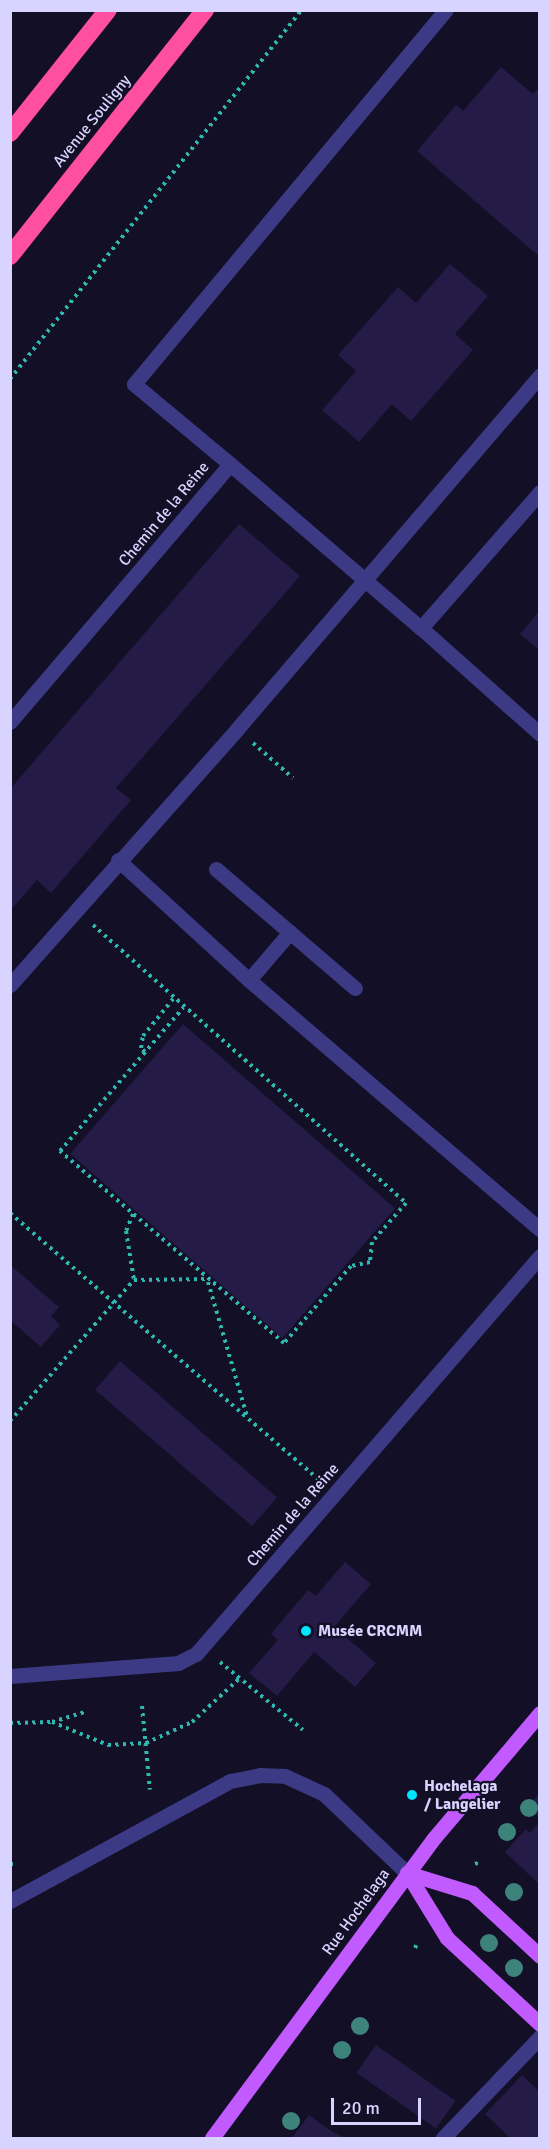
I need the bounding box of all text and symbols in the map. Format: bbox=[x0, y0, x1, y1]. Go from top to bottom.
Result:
street label: Avenue Souligny bbox=[49, 71, 135, 171]
street label: Chemin de la Reine bbox=[115, 458, 213, 570]
street label: Chemin de la Reine bbox=[243, 1459, 343, 1571]
place label: Musée CRCMM bbox=[318, 1621, 422, 1641]
marker: Musée CRCMM bbox=[299, 1624, 313, 1638]
place label: Hochelaga / Langelier bbox=[424, 1776, 500, 1814]
marker: Hochelaga / Langelier bbox=[405, 1788, 419, 1802]
street label: Rue Hochelaga bbox=[318, 1865, 394, 1959]
scale bar bbox=[334, 2086, 424, 2124]
text: 20 m bbox=[342, 2097, 380, 2119]

